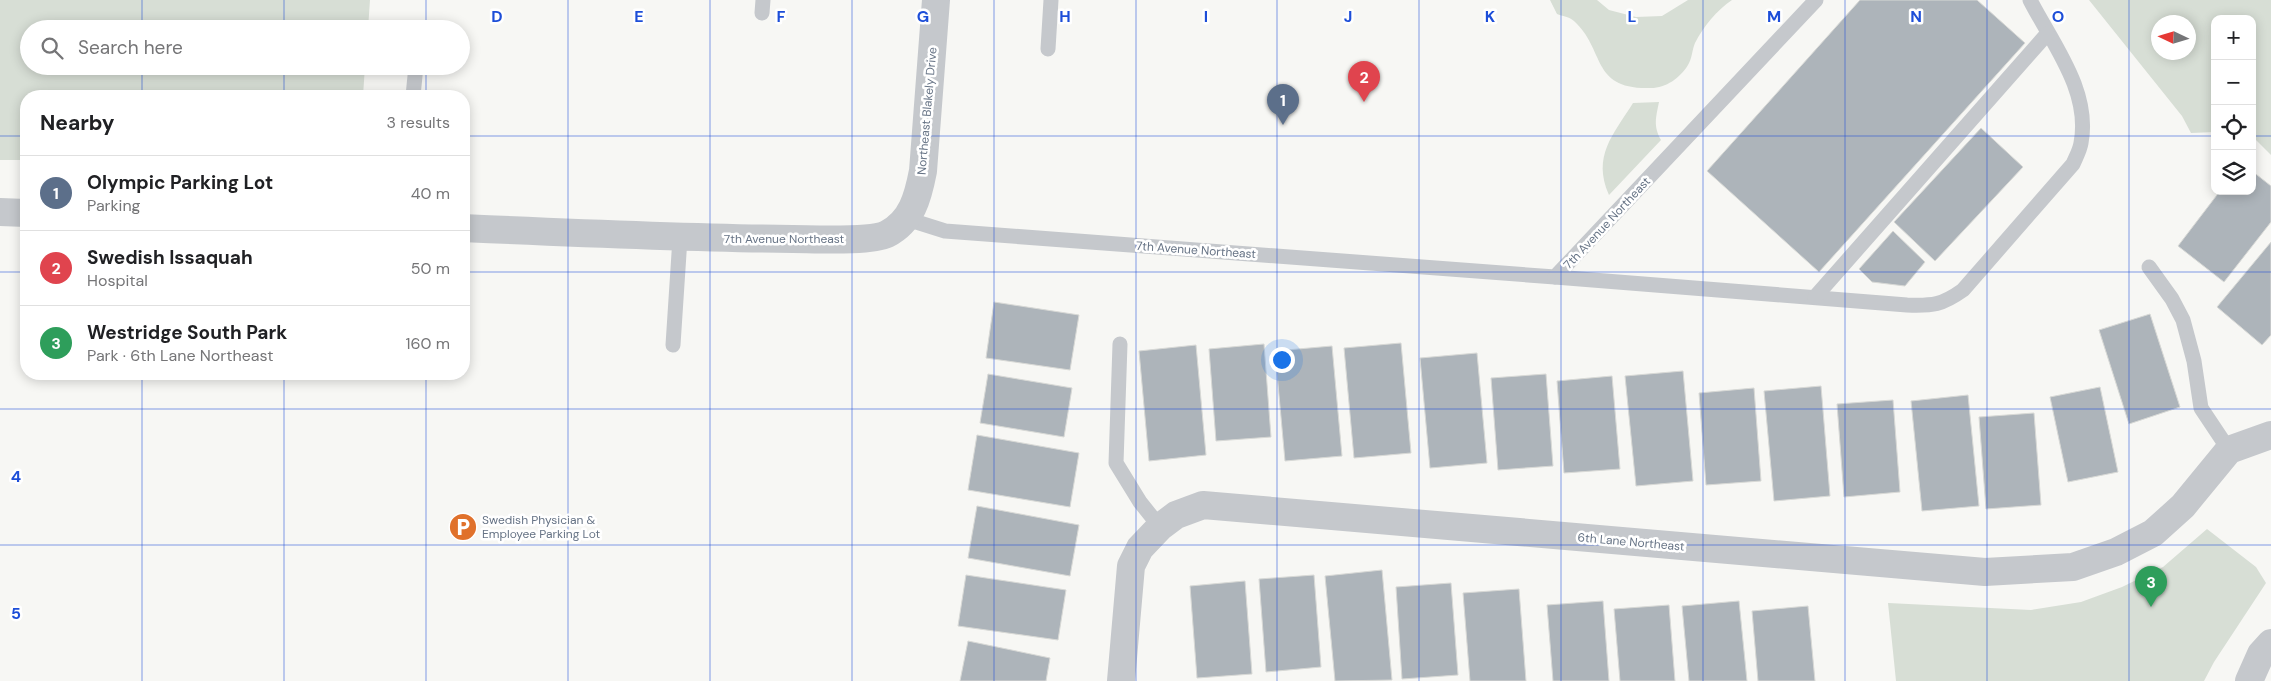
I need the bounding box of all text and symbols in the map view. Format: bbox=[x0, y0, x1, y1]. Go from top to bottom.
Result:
text: D bbox=[491, 6, 503, 27]
text: E bbox=[634, 6, 644, 27]
text: F bbox=[777, 6, 786, 27]
text: G bbox=[917, 6, 929, 27]
text: H bbox=[1059, 6, 1071, 27]
text: I bbox=[1204, 6, 1208, 27]
text: J bbox=[1344, 6, 1352, 27]
text: K bbox=[1485, 6, 1496, 27]
text: L bbox=[1628, 6, 1637, 27]
text: M bbox=[1767, 6, 1781, 27]
text: N bbox=[1910, 6, 1922, 27]
text: O bbox=[2052, 6, 2064, 27]
north arrow bbox=[2151, 15, 2196, 60]
map controls bbox=[2211, 15, 2256, 195]
button: + bbox=[2211, 15, 2256, 60]
search box bbox=[20, 20, 470, 75]
icon: search bbox=[38, 34, 66, 62]
text: Search here bbox=[78, 35, 183, 60]
street label: Northeast Blakely Drive bbox=[913, 46, 941, 176]
button: − bbox=[2211, 60, 2256, 105]
pin: 2 bbox=[1348, 61, 1380, 102]
pin: 1 bbox=[1267, 84, 1299, 125]
button: locate bbox=[2211, 105, 2256, 150]
text: Nearby bbox=[40, 109, 114, 137]
text: 3 results bbox=[387, 112, 450, 133]
button: layers bbox=[2211, 150, 2256, 195]
text: Olympic Parking Lot bbox=[87, 170, 273, 195]
street label: 7th Avenue Northeast bbox=[1560, 173, 1654, 272]
text: 1 bbox=[53, 183, 59, 204]
text: 40 m bbox=[411, 183, 450, 204]
text: Parking bbox=[87, 195, 141, 216]
street label: 7th Avenue Northeast bbox=[724, 231, 845, 247]
street label: 7th Avenue Northeast bbox=[1135, 238, 1257, 262]
text: Swedish Issaquah bbox=[87, 245, 253, 270]
text: 2 bbox=[51, 258, 61, 279]
text: 50 m bbox=[411, 258, 450, 279]
text: Hospital bbox=[87, 270, 148, 291]
text: Westridge South Park bbox=[87, 320, 287, 345]
text: 3 bbox=[51, 333, 61, 354]
text: 160 m bbox=[406, 333, 450, 354]
text: Park · 6th Lane Northeast bbox=[87, 345, 273, 366]
your location bbox=[1269, 347, 1295, 373]
text: 4 bbox=[11, 466, 21, 487]
parking icon: Swedish Physician & Employee Parking Lot bbox=[448, 512, 478, 542]
place label: Swedish Physician & Employee Parking Lot bbox=[482, 512, 601, 542]
street label: 6th Lane Northeast bbox=[1577, 529, 1685, 555]
pin: 3 bbox=[2135, 566, 2167, 607]
text: 5 bbox=[11, 603, 21, 624]

